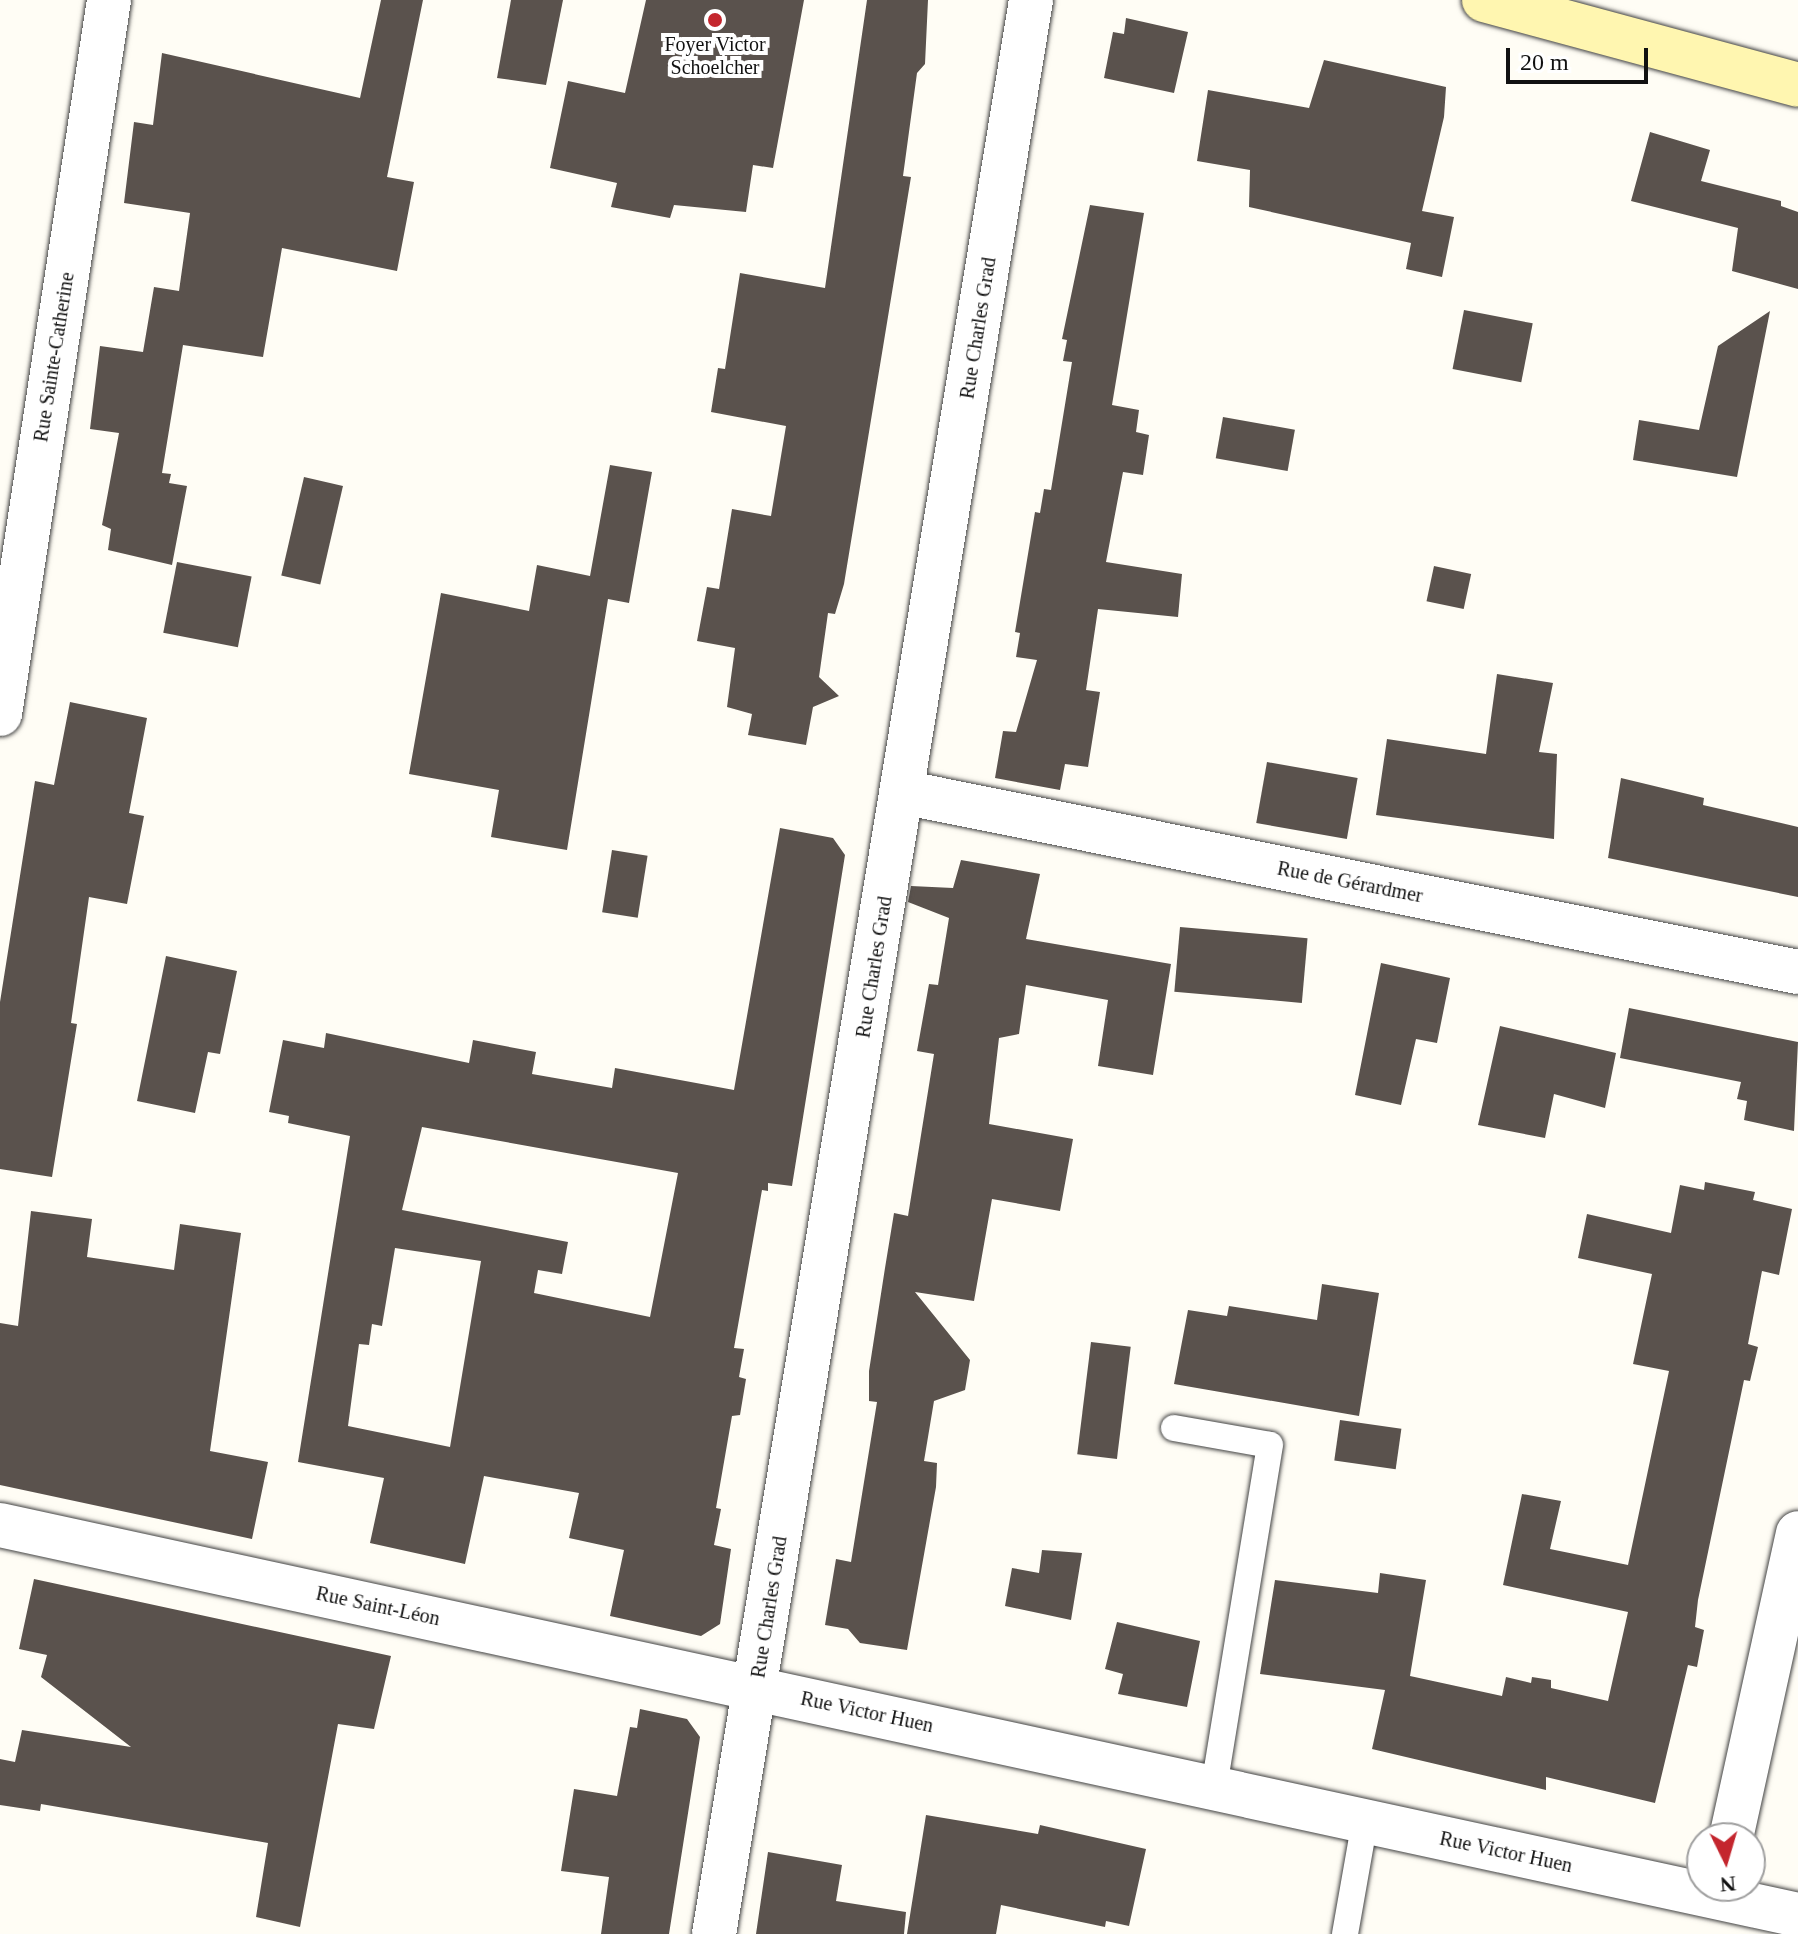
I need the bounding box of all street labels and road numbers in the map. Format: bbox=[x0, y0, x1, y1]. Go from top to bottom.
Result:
street label: Rue Charles Grad bbox=[955, 255, 1001, 401]
street label: Rue Sainte-Catherine bbox=[29, 270, 79, 444]
street label: Rue de Gérardmer bbox=[1275, 856, 1425, 908]
street label: Rue Charles Grad bbox=[851, 894, 897, 1040]
street label: Rue Charles Grad bbox=[746, 1534, 792, 1680]
street label: Rue Saint-Léon bbox=[314, 1581, 442, 1631]
street label: Rue Victor Huen bbox=[798, 1686, 936, 1738]
street label: Rue Victor Huen bbox=[1437, 1826, 1575, 1878]

